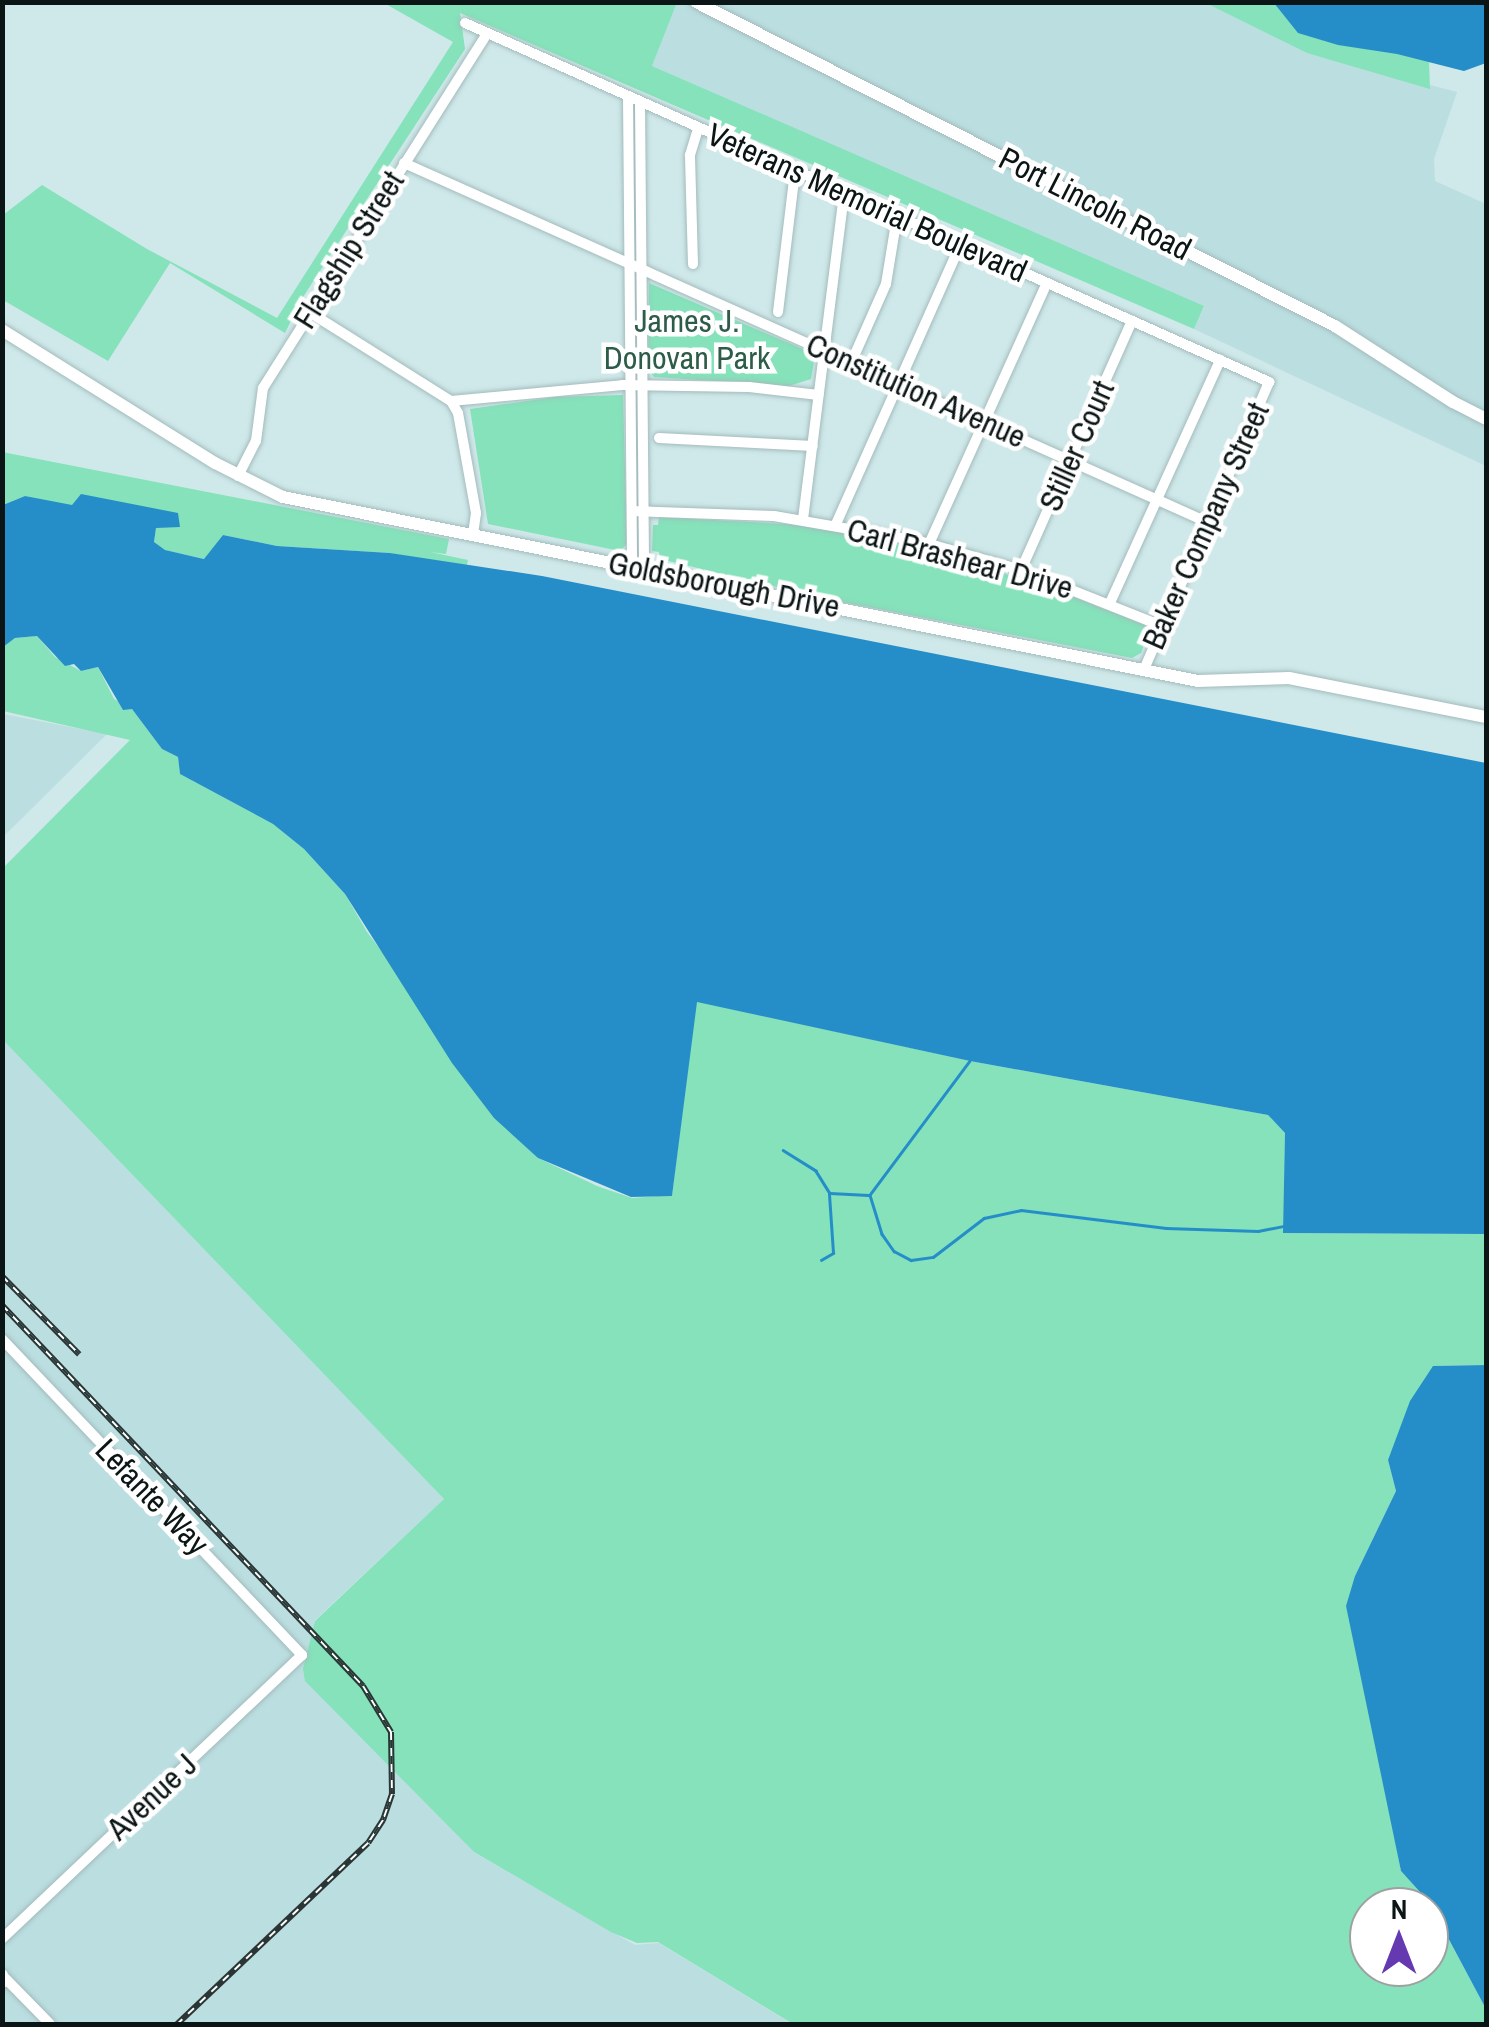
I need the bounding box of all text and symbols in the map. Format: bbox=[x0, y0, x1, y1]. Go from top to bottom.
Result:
street label: Veterans Memorial Boulevard bbox=[701, 115, 1033, 291]
street label: Port Lincoln Road bbox=[993, 139, 1197, 269]
street label: Flagship Street bbox=[286, 164, 412, 336]
park label: James J. Donovan Park bbox=[604, 303, 770, 378]
street label: Constitution Avenue bbox=[800, 325, 1032, 457]
street label: Stiller Court bbox=[1031, 375, 1123, 517]
street label: Baker Company Street bbox=[1134, 397, 1278, 655]
street label: Carl Brashear Drive bbox=[843, 510, 1077, 608]
street label: Goldsborough Drive bbox=[605, 544, 843, 626]
street label: Lefante Way bbox=[87, 1431, 217, 1563]
street label: Avenue J bbox=[99, 1746, 205, 1848]
north arrow bbox=[1349, 1887, 1449, 1987]
text: N bbox=[1391, 1890, 1407, 1928]

